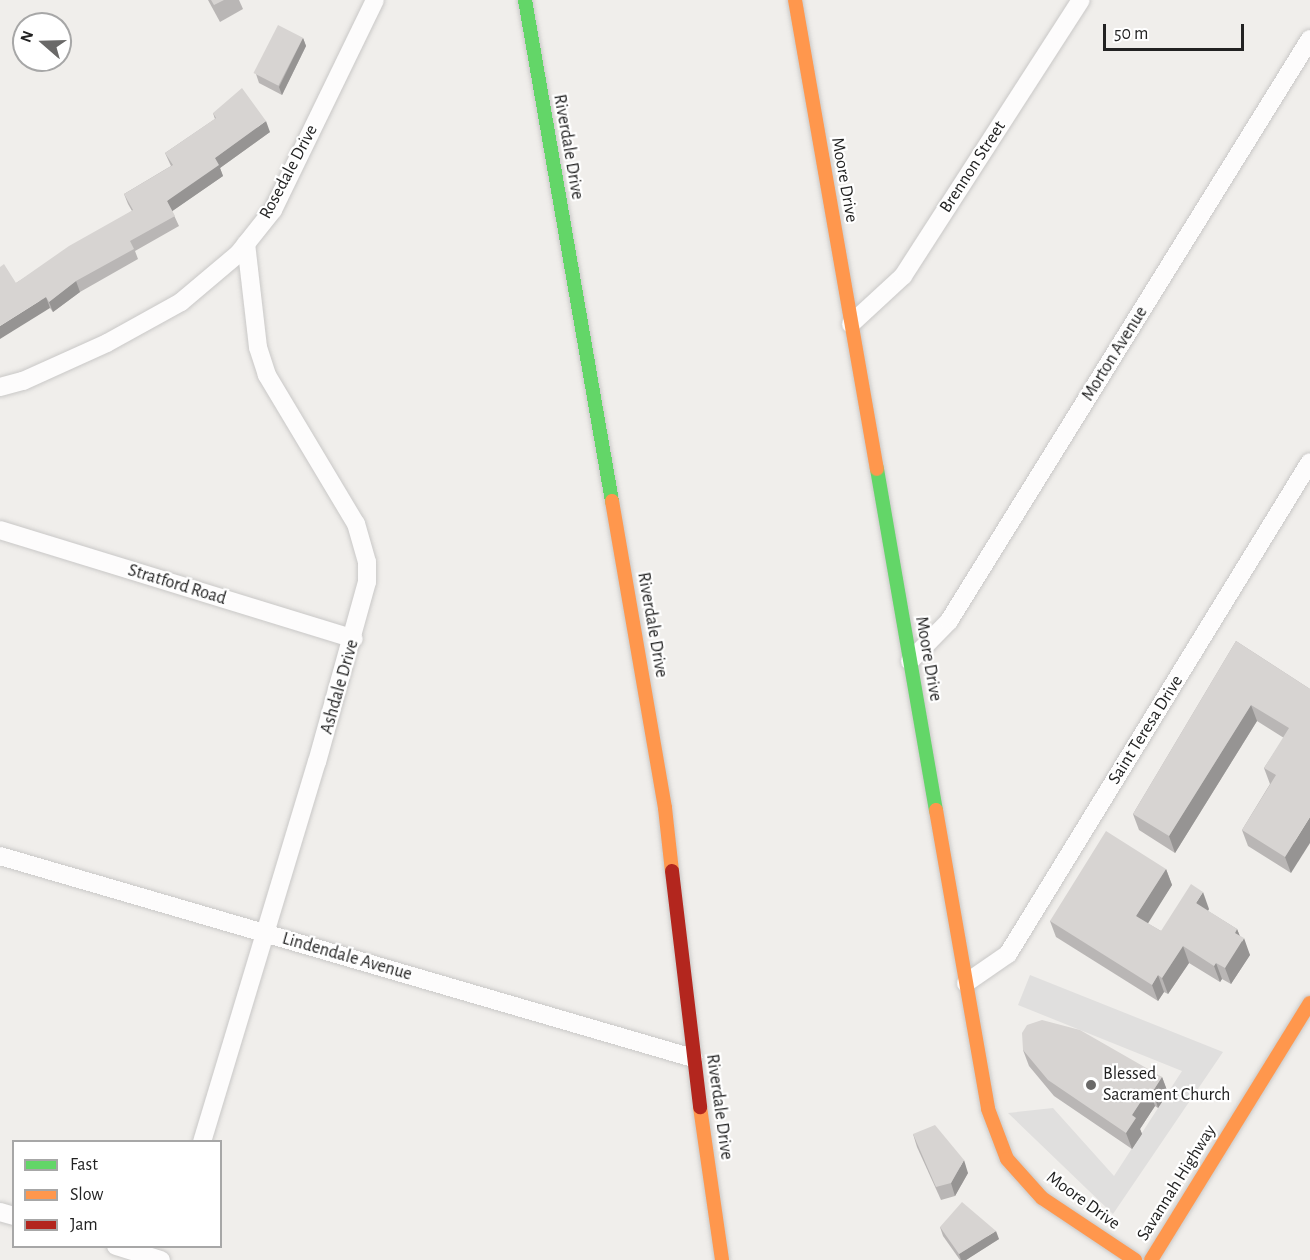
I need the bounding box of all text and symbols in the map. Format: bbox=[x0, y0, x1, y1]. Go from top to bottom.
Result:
north arrow bbox=[12, 12, 72, 72]
scale bar bbox=[1106, 12, 1247, 50]
text: 50 m bbox=[1114, 25, 1148, 43]
text: N bbox=[18, 29, 36, 44]
street label: Riverdale Drive bbox=[548, 93, 588, 201]
street label: Brennon Street bbox=[935, 117, 1011, 217]
street label: Rosedale Drive bbox=[255, 121, 323, 223]
street label: Moore Drive bbox=[826, 136, 862, 224]
street label: Morton Avenue bbox=[1077, 303, 1153, 405]
street label: Stratford Road bbox=[125, 560, 229, 610]
street label: Riverdale Drive bbox=[632, 571, 672, 679]
street label: Moore Drive bbox=[910, 615, 946, 703]
street label: Ashdale Drive bbox=[316, 637, 364, 737]
street label: Saint Teresa Drive bbox=[1104, 672, 1188, 788]
street label: Lindendale Avenue bbox=[280, 928, 414, 986]
street label: Riverdale Drive bbox=[701, 1053, 737, 1161]
place label: Blessed Sacrament Church bbox=[1103, 1064, 1230, 1106]
marker: Blessed Sacrament Church bbox=[1084, 1078, 1098, 1092]
street label: Savannah Highway bbox=[1133, 1121, 1221, 1245]
legend bbox=[12, 1140, 222, 1248]
text: Fast bbox=[70, 1156, 98, 1174]
street label: Moore Drive bbox=[1042, 1167, 1124, 1235]
text: Slow bbox=[70, 1186, 103, 1204]
text: Jam bbox=[70, 1216, 98, 1234]

